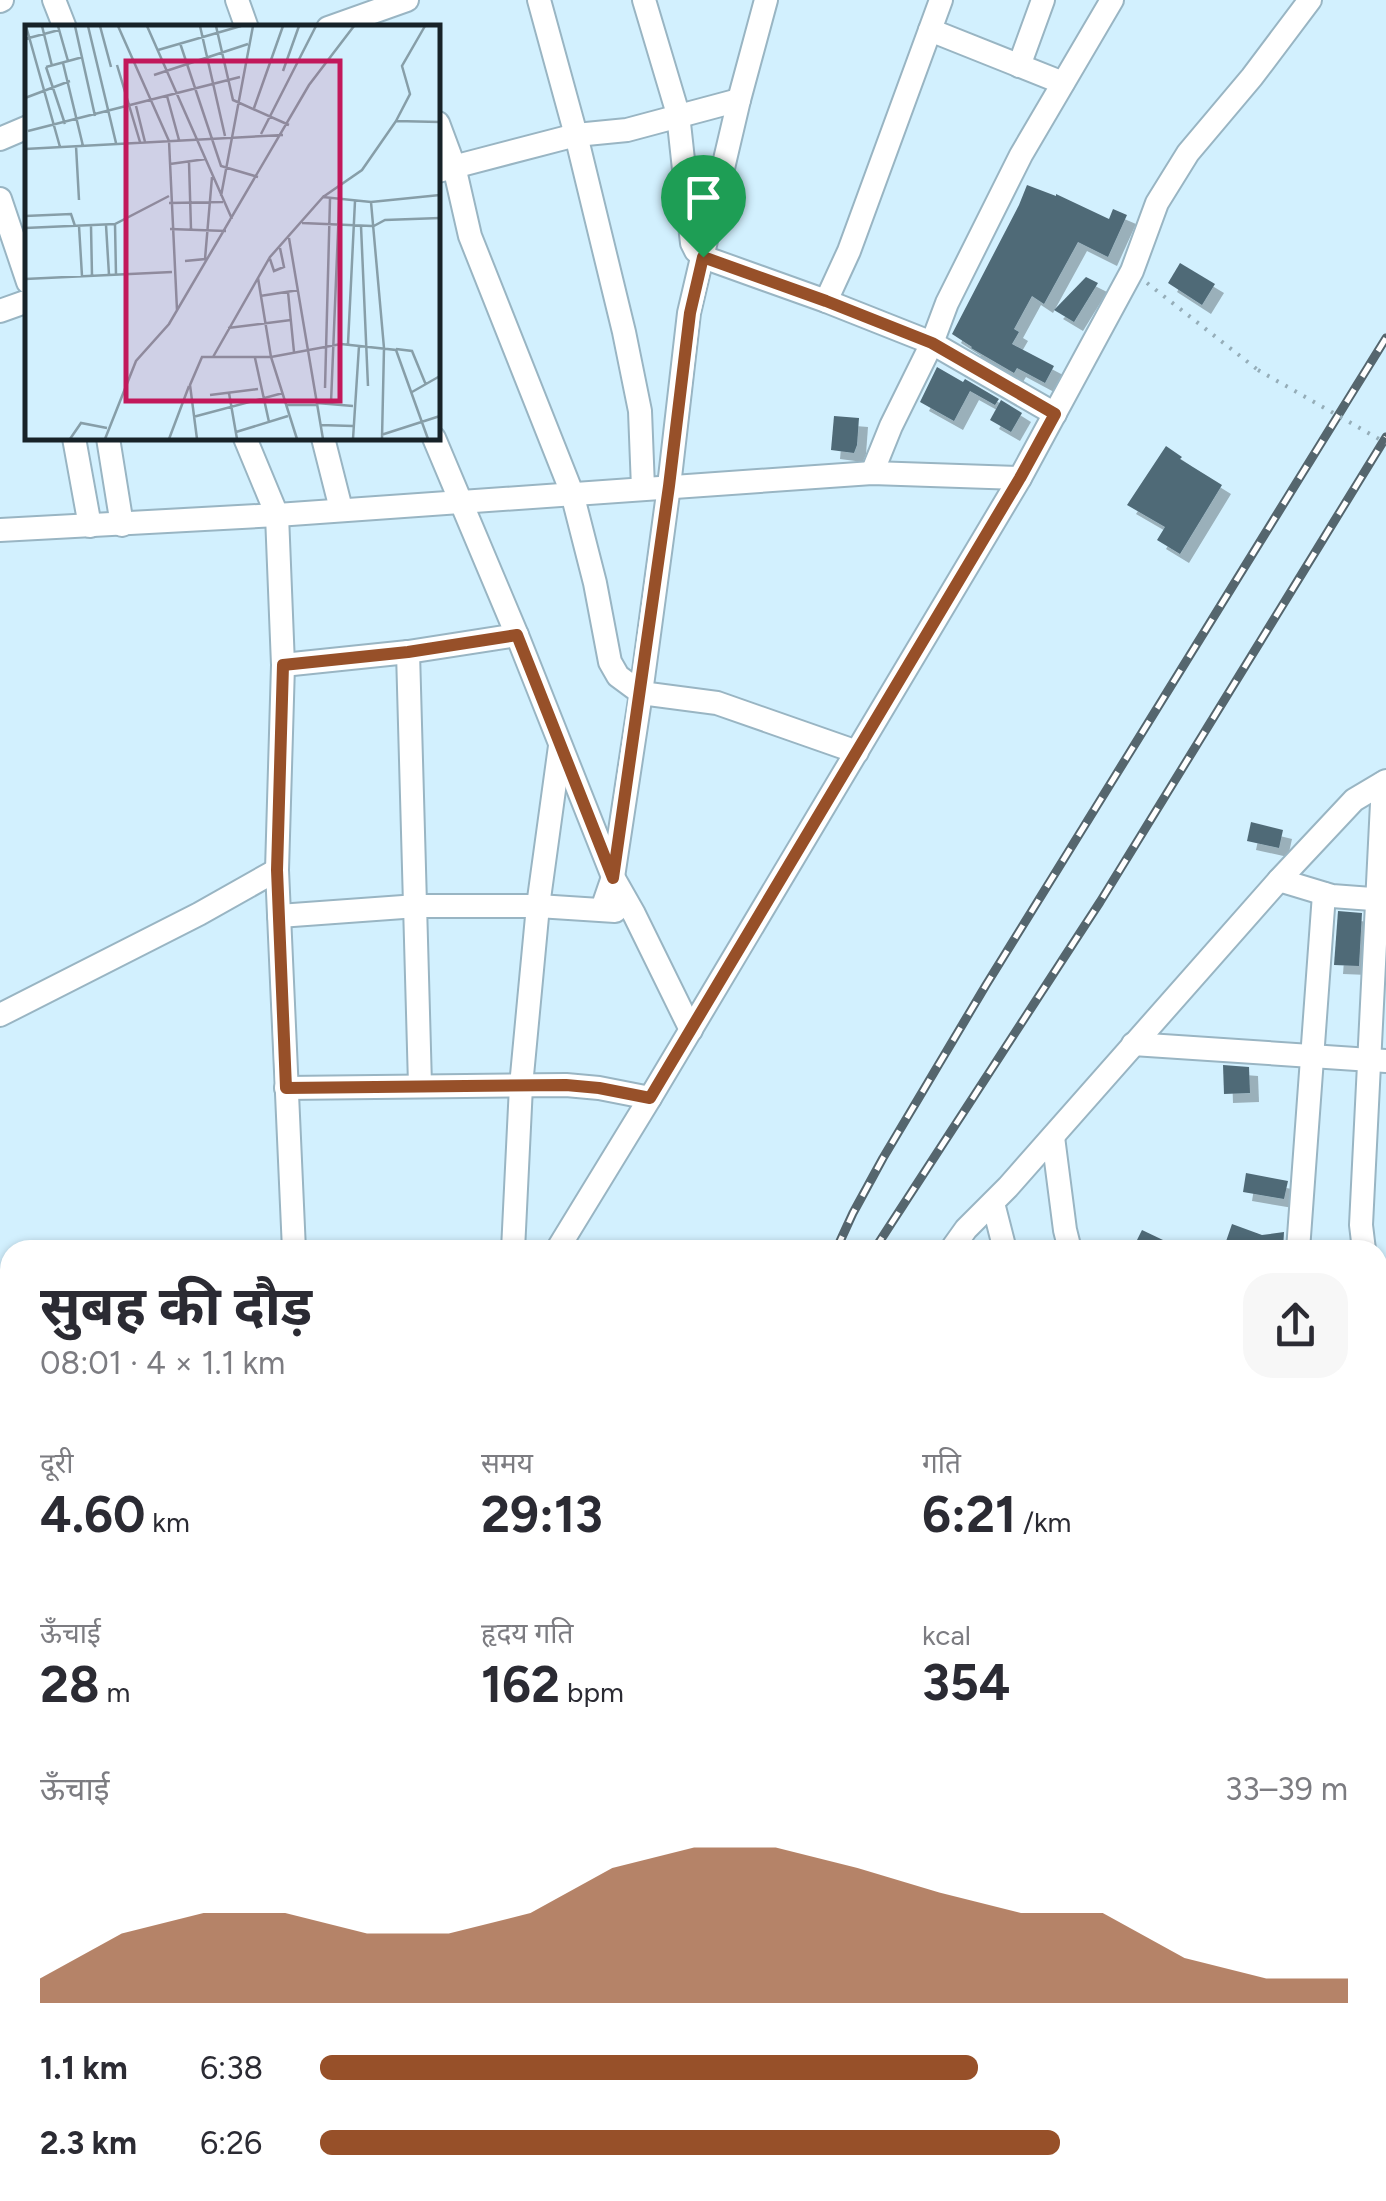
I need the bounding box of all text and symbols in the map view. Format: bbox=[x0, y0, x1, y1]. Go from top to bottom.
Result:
inset map bbox=[25, 25, 440, 440]
pin bbox=[661, 155, 746, 258]
icon: arrive bbox=[676, 170, 731, 225]
text: सुबह की दौड़ bbox=[40, 1273, 312, 1339]
button: share bbox=[1243, 1273, 1348, 1378]
text: 08:01 · 4 × 1.1 km bbox=[40, 1344, 285, 1382]
text: दूरी bbox=[40, 1446, 74, 1480]
text: समय bbox=[481, 1446, 533, 1480]
text: गति bbox=[922, 1446, 961, 1480]
text: 4.60 bbox=[40, 1484, 145, 1545]
text: 29:13 bbox=[481, 1484, 603, 1545]
text: 6:21 bbox=[922, 1484, 1016, 1545]
text: km bbox=[145, 1505, 190, 1539]
text: /km bbox=[1016, 1505, 1071, 1539]
text: ऊँचाई bbox=[40, 1616, 101, 1650]
text: हृदय गति bbox=[481, 1616, 573, 1650]
text: kcal bbox=[922, 1618, 971, 1652]
text: 354 bbox=[922, 1652, 1011, 1713]
text: 28 bbox=[40, 1654, 100, 1715]
text: 162 bbox=[481, 1654, 560, 1715]
text: m bbox=[100, 1675, 130, 1709]
text: bpm bbox=[560, 1675, 624, 1709]
text: ऊँचाई bbox=[40, 1770, 109, 1808]
text: 33–39 m bbox=[1225, 1770, 1348, 1808]
text: 1.1 km bbox=[40, 2049, 128, 2087]
text: 6:38 bbox=[200, 2049, 263, 2087]
text: 2.3 km bbox=[40, 2124, 137, 2162]
text: 6:26 bbox=[200, 2124, 262, 2162]

